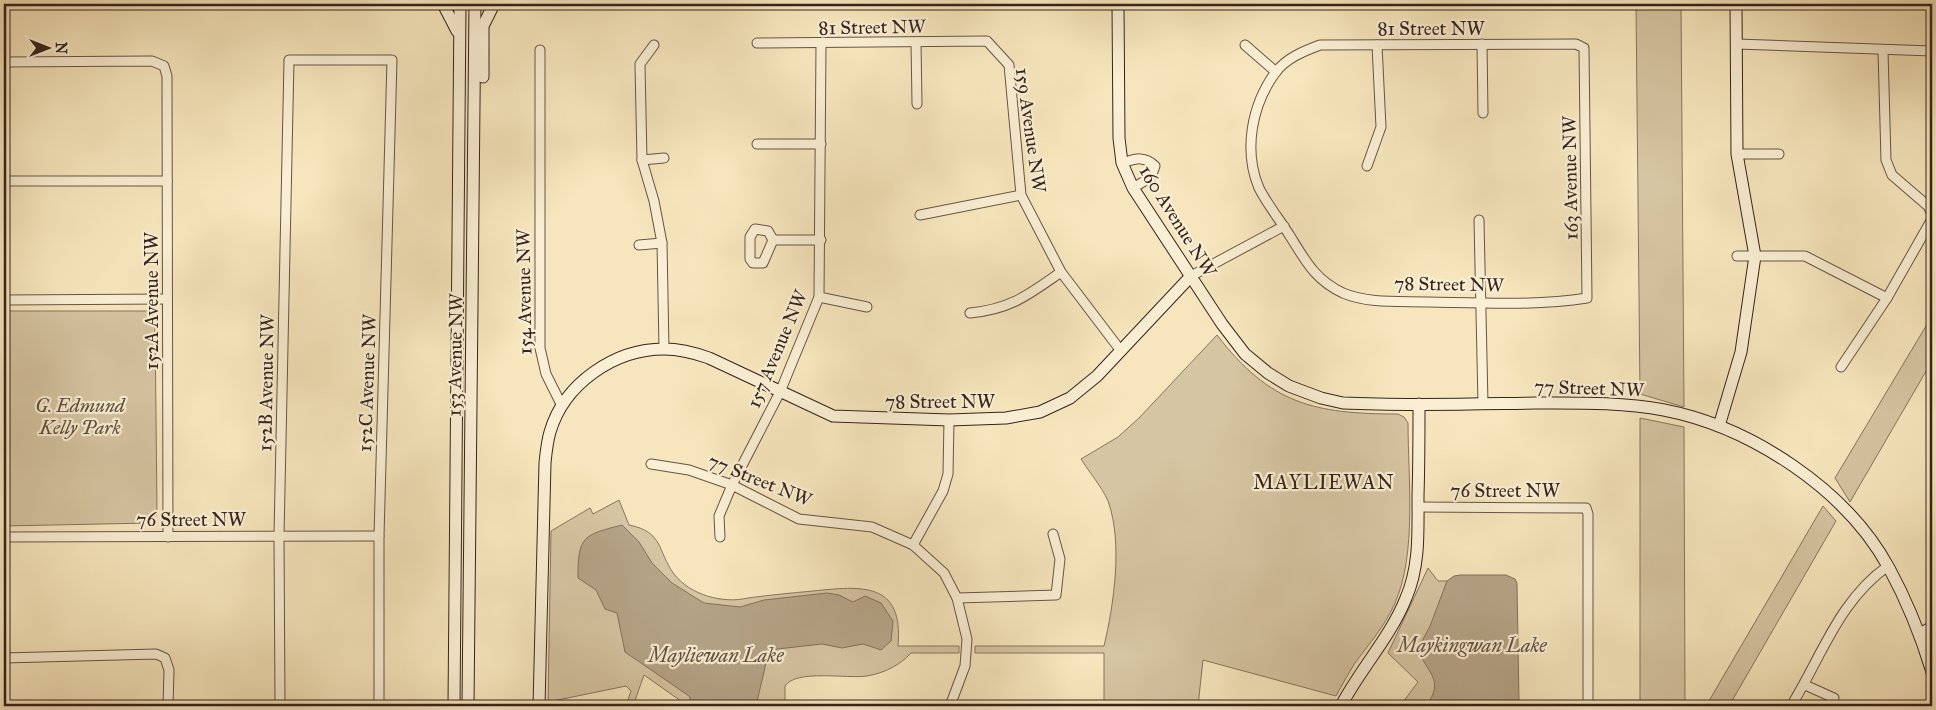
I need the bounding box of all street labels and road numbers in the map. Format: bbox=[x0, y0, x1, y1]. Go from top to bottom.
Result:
street label: 81 Street NW bbox=[818, 15, 927, 39]
street label: 81 Street NW bbox=[1377, 17, 1486, 40]
street label: 159 Avenue NW bbox=[1011, 66, 1051, 195]
street label: 163 Avenue NW bbox=[1557, 115, 1583, 240]
street label: 160 Avenue NW bbox=[1134, 161, 1222, 282]
street label: 154 Avenue NW bbox=[511, 228, 537, 355]
street label: 152A Avenue NW bbox=[140, 231, 163, 370]
street label: 78 Street NW bbox=[1394, 272, 1505, 296]
street label: 157 Avenue NW bbox=[742, 286, 813, 411]
street label: 153 Avenue NW bbox=[442, 292, 468, 417]
street label: 152B Avenue NW bbox=[253, 313, 279, 452]
street label: 152C Avenue NW bbox=[353, 313, 381, 452]
street label: 77 Street NW bbox=[1534, 375, 1645, 401]
street label: 78 Street NW bbox=[885, 390, 996, 413]
street label: 77 Street NW bbox=[705, 449, 816, 512]
street label: 76 Street NW bbox=[1450, 479, 1561, 502]
street label: 76 Street NW bbox=[136, 508, 247, 531]

